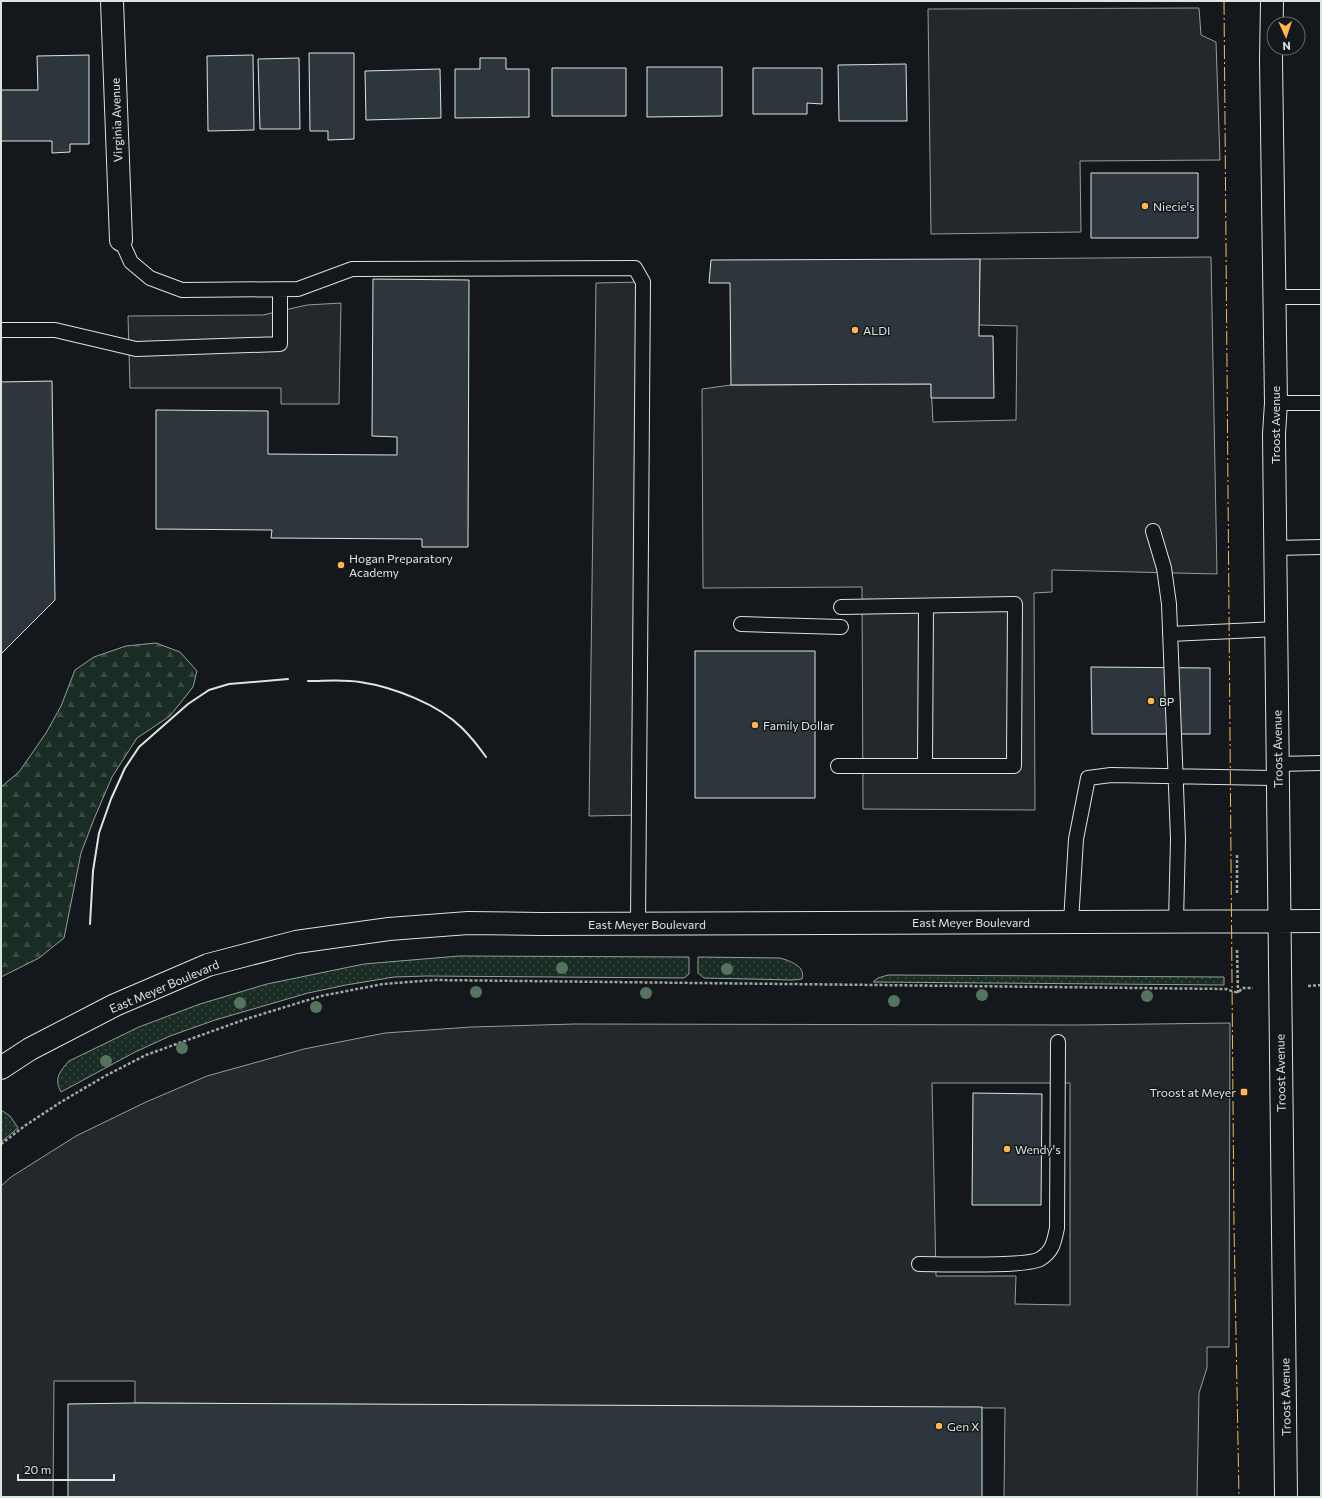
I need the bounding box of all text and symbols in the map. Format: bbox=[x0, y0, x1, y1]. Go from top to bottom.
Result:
north arrow bbox=[1266, 16, 1306, 56]
text: N bbox=[1282, 40, 1291, 53]
street label: Virginia Avenue bbox=[108, 78, 124, 162]
place label: Niecie's bbox=[1153, 199, 1195, 213]
marker: Niecie's bbox=[1140, 201, 1150, 211]
place label: ALDI bbox=[863, 323, 890, 337]
marker: ALDI bbox=[850, 325, 860, 335]
street label: Troost Avenue bbox=[1268, 386, 1282, 464]
place label: Hogan Preparatory Academy bbox=[349, 551, 453, 579]
marker: Hogan Preparatory Academy bbox=[336, 560, 346, 570]
place label: BP bbox=[1159, 694, 1175, 708]
marker: BP bbox=[1146, 696, 1156, 706]
street label: Troost Avenue bbox=[1269, 710, 1285, 788]
place label: Family Dollar bbox=[763, 718, 834, 732]
marker: Family Dollar bbox=[750, 720, 760, 730]
street label: East Meyer Boulevard bbox=[912, 915, 1030, 929]
street label: East Meyer Boulevard bbox=[588, 917, 706, 931]
street label: East Meyer Boulevard bbox=[107, 957, 221, 1015]
street label: Troost Avenue bbox=[1272, 1034, 1288, 1112]
place label: Troost at Meyer bbox=[1150, 1085, 1236, 1099]
marker: Troost at Meyer bbox=[1239, 1087, 1249, 1097]
place label: Wendy's bbox=[1015, 1142, 1061, 1156]
marker: Wendy's bbox=[1002, 1144, 1012, 1154]
street label: Troost Avenue bbox=[1277, 1358, 1293, 1436]
place label: Gen X bbox=[947, 1419, 979, 1433]
marker: Gen X bbox=[934, 1421, 944, 1431]
scale bar bbox=[18, 1456, 114, 1482]
text: 20 m bbox=[24, 1462, 51, 1476]

